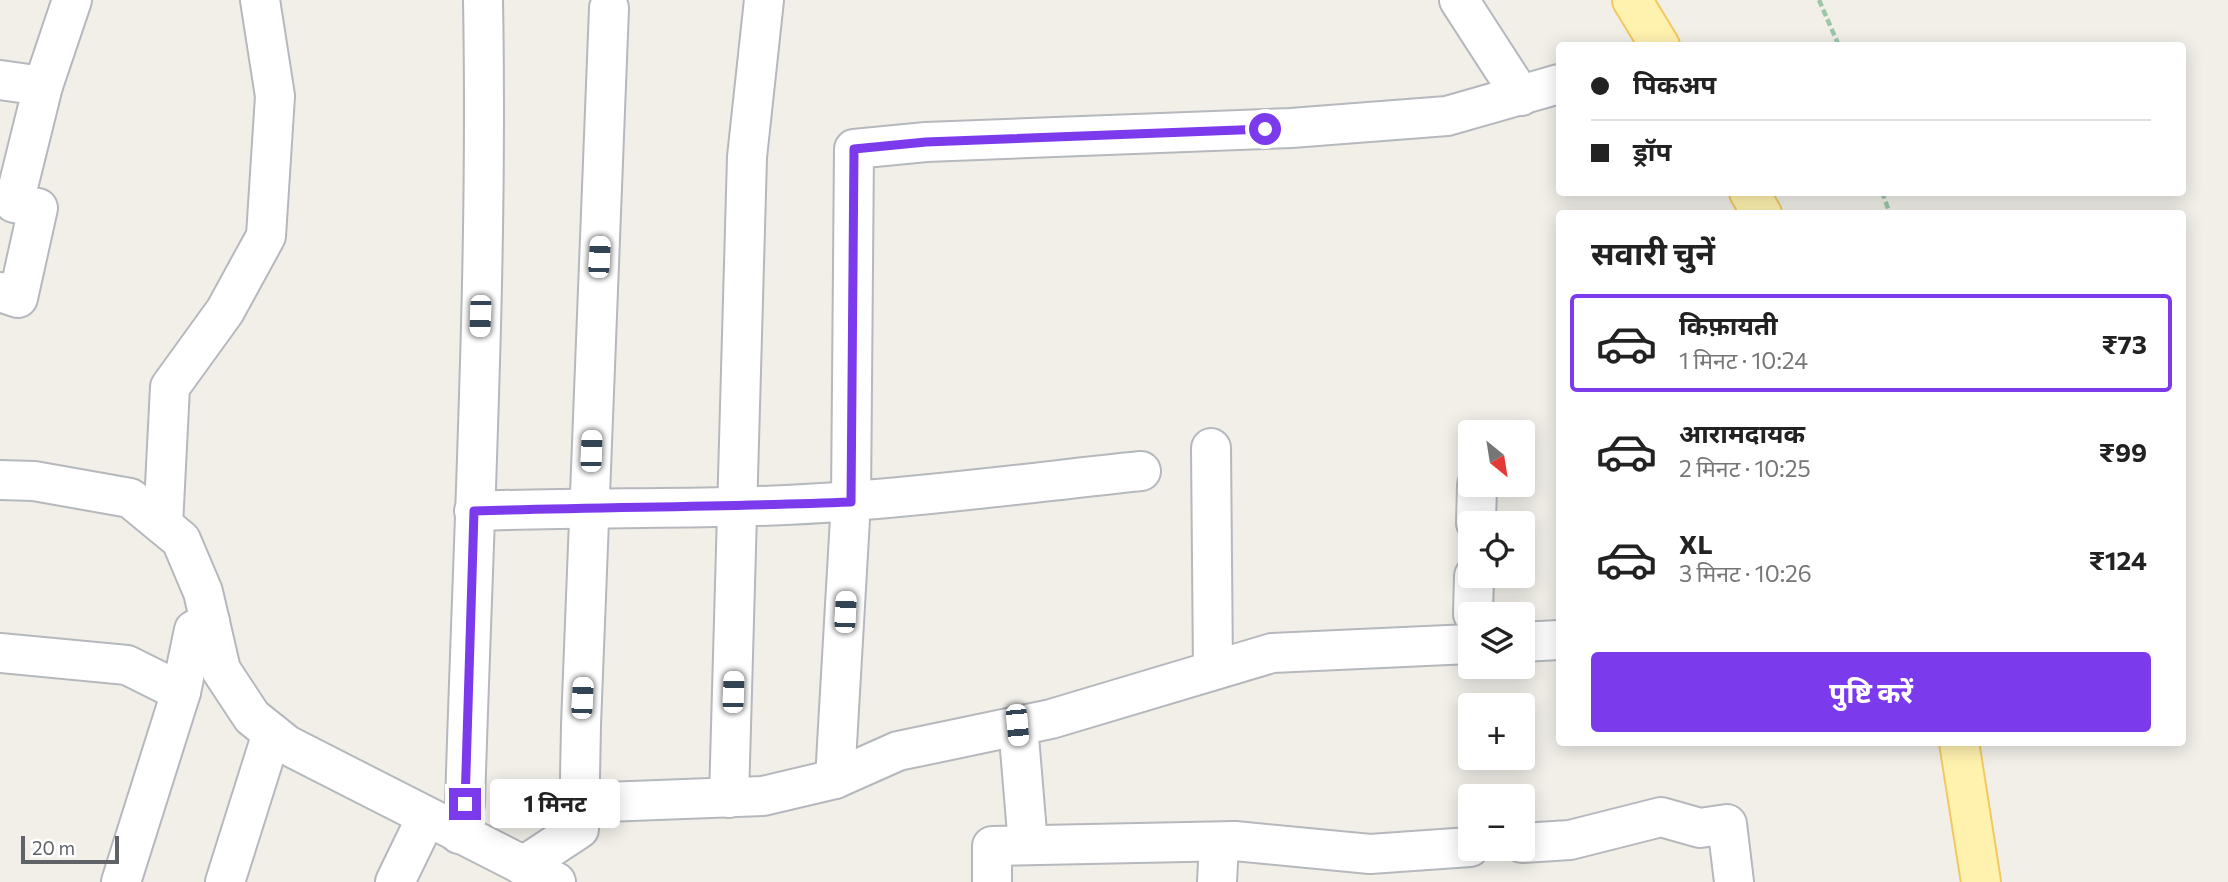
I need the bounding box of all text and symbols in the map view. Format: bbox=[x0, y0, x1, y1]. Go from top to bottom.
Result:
text: पिकअप bbox=[1633, 68, 1716, 99]
route start bbox=[1249, 113, 1281, 145]
text: ड्रॉप bbox=[1633, 135, 1671, 166]
text: सवारी चुनें bbox=[1591, 232, 1715, 272]
car bbox=[588, 235, 611, 279]
car bbox=[469, 295, 492, 337]
text: किफ़ायती bbox=[1679, 309, 1778, 340]
icon: car bbox=[1595, 312, 1658, 375]
text: ₹73 bbox=[2101, 328, 2147, 359]
text: 1 मिनट · 10:24 bbox=[1679, 346, 1808, 374]
text: आरामदायक bbox=[1679, 417, 1805, 448]
north arrow bbox=[1458, 420, 1535, 497]
map controls bbox=[1458, 420, 1535, 861]
icon: car bbox=[1595, 420, 1658, 483]
car bbox=[580, 430, 603, 472]
text: ₹99 bbox=[2099, 436, 2147, 467]
text: 2 मिनट · 10:25 bbox=[1679, 454, 1811, 482]
button: locate bbox=[1458, 511, 1535, 588]
icon: car bbox=[1595, 528, 1658, 591]
text: XL bbox=[1679, 528, 1713, 559]
text: ₹124 bbox=[2089, 544, 2147, 575]
text: 3 मिनट · 10:26 bbox=[1679, 559, 1812, 587]
car bbox=[834, 590, 857, 634]
button: layers bbox=[1458, 602, 1535, 679]
button: पुष्टि करें bbox=[1591, 652, 2151, 732]
car bbox=[722, 671, 745, 713]
car bbox=[571, 676, 594, 720]
button: + bbox=[1458, 693, 1535, 770]
car bbox=[1005, 703, 1030, 747]
callout: 1 मिनट bbox=[490, 780, 619, 828]
button: − bbox=[1458, 784, 1535, 861]
route end bbox=[449, 788, 481, 820]
text: 1 मिनट bbox=[523, 789, 587, 817]
scale bar bbox=[21, 833, 119, 865]
text: 20 m bbox=[32, 836, 75, 859]

